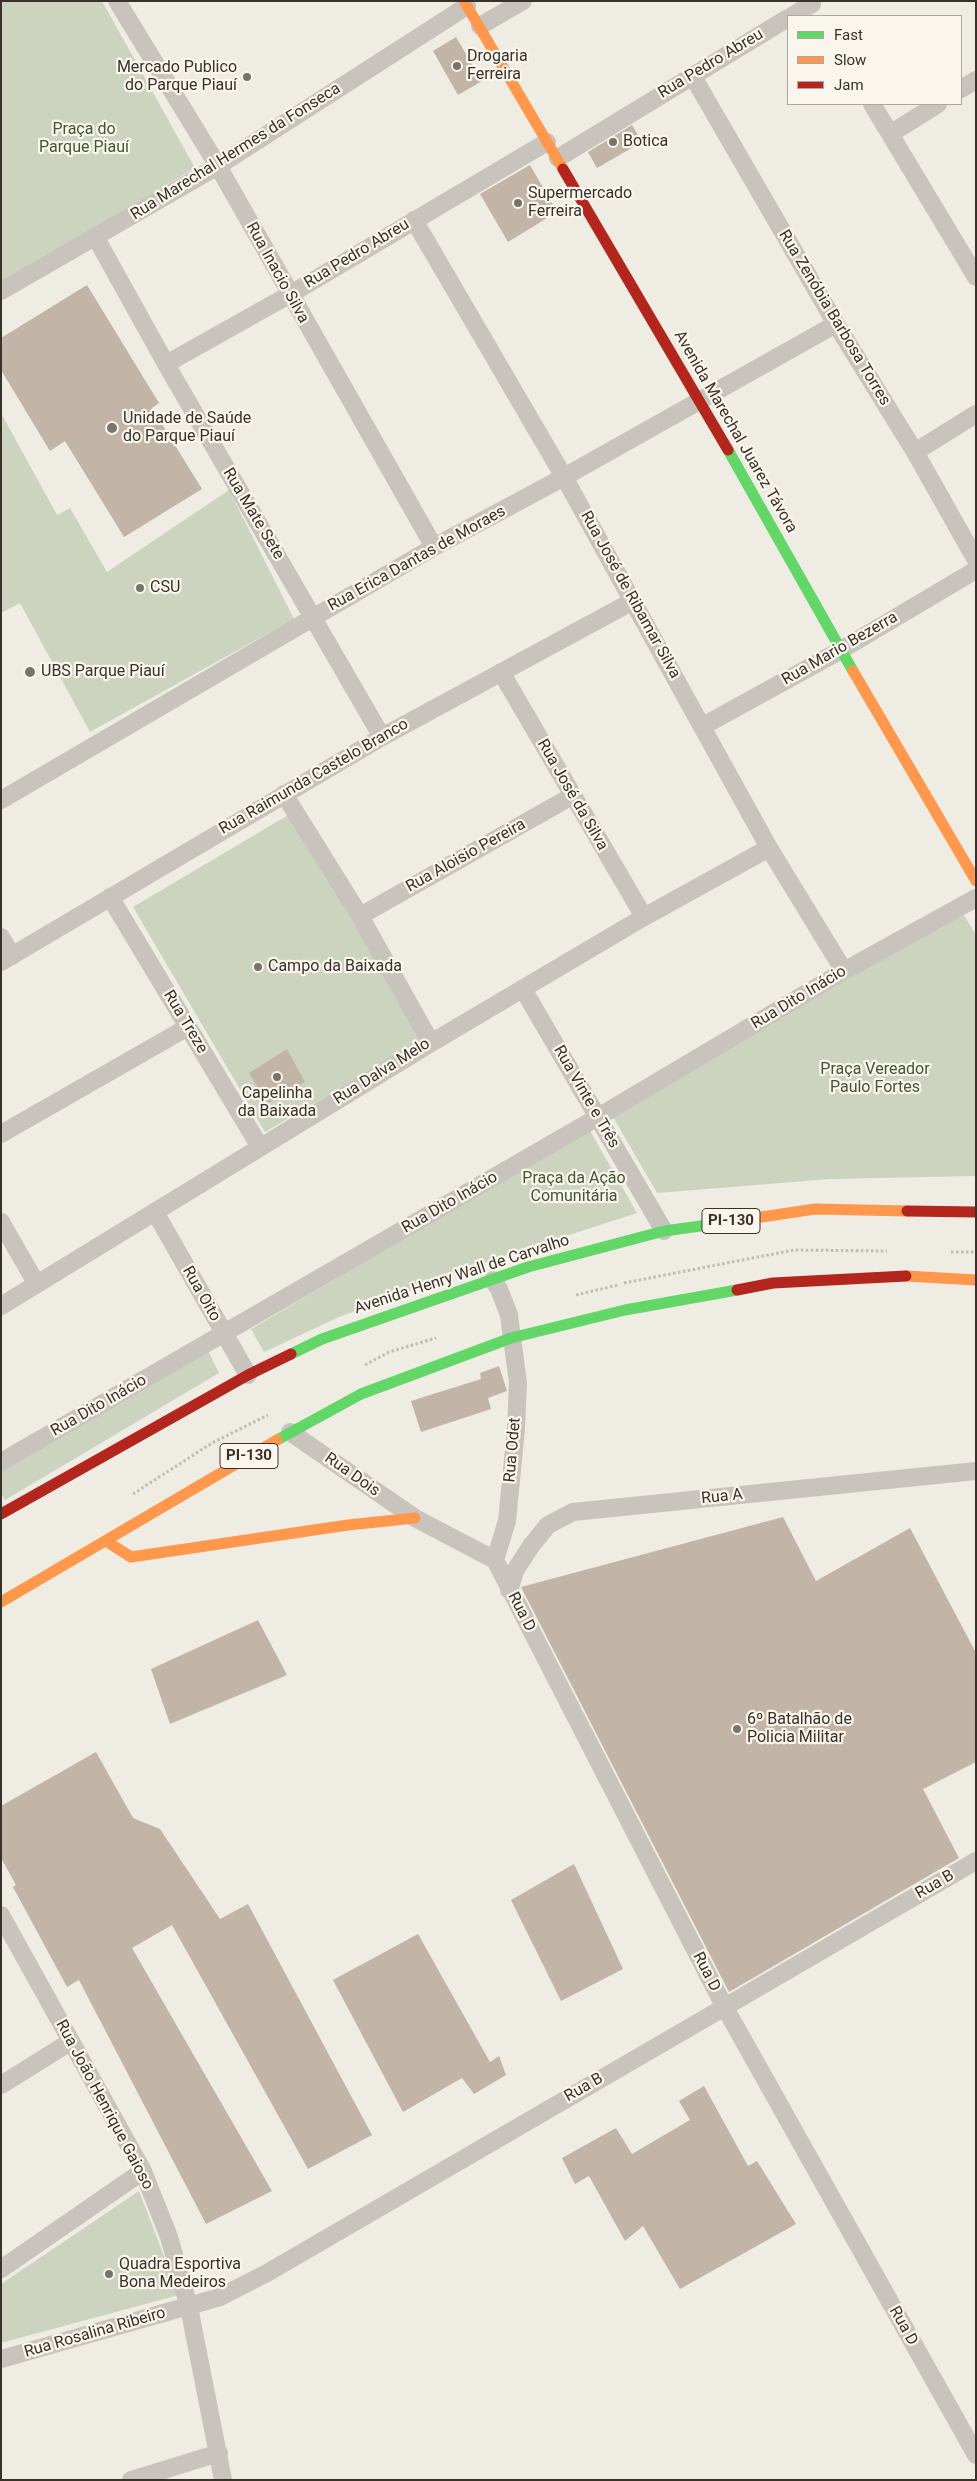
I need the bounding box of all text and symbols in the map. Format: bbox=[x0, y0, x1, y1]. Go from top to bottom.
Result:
legend bbox=[787, 15, 962, 105]
street label: Rua Pedro Abreu bbox=[655, 25, 767, 103]
text: Fast bbox=[834, 26, 863, 44]
place label: Drogaria Ferreira bbox=[467, 47, 528, 85]
text: Slow bbox=[834, 51, 866, 69]
place label: Mercado Publico do Parque Piauí bbox=[117, 58, 237, 96]
marker: Drogaria Ferreira bbox=[451, 60, 463, 72]
marker: Mercado Publico do Parque Piauí bbox=[241, 71, 253, 83]
text: Jam bbox=[834, 76, 864, 94]
street label: Rua Marechal Hermes da Fonseca bbox=[128, 79, 344, 225]
park label: Praça do Parque Piauí bbox=[39, 120, 129, 158]
place label: Botica bbox=[623, 132, 668, 152]
marker: Botica bbox=[607, 136, 619, 148]
place label: Supermercado Ferreira bbox=[528, 184, 632, 222]
marker: Supermercado Ferreira bbox=[512, 197, 524, 209]
street label: Rua Pedro Abreu bbox=[301, 215, 413, 293]
street label: Rua Inacio Silva bbox=[241, 219, 313, 327]
street label: Rua Zenóbia Barbosa Torres bbox=[774, 227, 894, 409]
street label: Avenida Marechal Juarez Távora bbox=[669, 327, 801, 537]
place label: Unidade de Saúde do Parque Piauí bbox=[123, 409, 251, 447]
marker: Unidade de Saúde do Parque Piauí bbox=[105, 421, 119, 435]
street label: Rua Mate Sete bbox=[218, 465, 288, 563]
street label: Rua Erica Dantas de Moraes bbox=[325, 502, 509, 616]
street label: Rua José de Ribamar Silva bbox=[576, 508, 684, 682]
place label: CSU bbox=[150, 578, 180, 598]
marker: CSU bbox=[134, 582, 146, 594]
street label: Rua Mario Bezerra bbox=[779, 608, 901, 690]
place label: UBS Parque Piauí bbox=[41, 662, 165, 682]
marker: UBS Parque Piauí bbox=[23, 665, 37, 679]
street label: Rua Raimunda Castelo Branco bbox=[216, 715, 412, 839]
street label: Rua José da Silva bbox=[532, 736, 612, 854]
street label: Rua Aloisio Pereira bbox=[403, 815, 529, 897]
place label: Campo da Baixada bbox=[268, 957, 402, 977]
marker: Campo da Baixada bbox=[252, 961, 264, 973]
street label: Rua Dito Inácio bbox=[748, 962, 850, 1034]
street label: Rua Treze bbox=[159, 987, 211, 1057]
street label: Rua Dalva Melo bbox=[330, 1035, 434, 1109]
street label: Rua Vinte e Três bbox=[549, 1042, 623, 1152]
park label: Praça Vereador Paulo Fortes bbox=[820, 1060, 930, 1098]
marker: Capelinha da Baixada bbox=[271, 1071, 283, 1083]
place label: Capelinha da Baixada bbox=[238, 1084, 316, 1122]
street label: Rua Dito Inácio bbox=[399, 1168, 501, 1238]
park label: Praça da Ação Comunitária bbox=[522, 1169, 626, 1207]
road number: PI-130 bbox=[702, 1208, 760, 1234]
street label: Avenida Henry Wall de Carvalho bbox=[352, 1231, 572, 1319]
street label: Rua Oito bbox=[178, 1263, 224, 1325]
street label: Rua Dito Inácio bbox=[48, 1371, 150, 1441]
street label: Rua Odet bbox=[501, 1417, 525, 1483]
road number: PI-130 bbox=[220, 1444, 278, 1468]
street label: Rua Dois bbox=[321, 1449, 383, 1501]
street label: Rua A bbox=[700, 1485, 744, 1509]
street label: Rua D bbox=[503, 1589, 539, 1635]
place label: 6º Batalhão de Policia Militar bbox=[747, 1710, 852, 1748]
marker: 6º Batalhão de Policia Militar bbox=[731, 1723, 743, 1735]
street label: Rua B bbox=[912, 1866, 958, 1904]
street label: Rua D bbox=[688, 1949, 724, 1995]
street label: Rua João Henrique Gaioso bbox=[51, 2017, 157, 2193]
street label: Rua B bbox=[561, 2069, 607, 2107]
place label: Quadra Esportiva Bona Medeiros bbox=[119, 2255, 241, 2293]
marker: Quadra Esportiva Bona Medeiros bbox=[103, 2268, 115, 2280]
street label: Rua D bbox=[884, 2303, 922, 2349]
street label: Rua Rosalina Ribeiro bbox=[22, 2304, 168, 2362]

